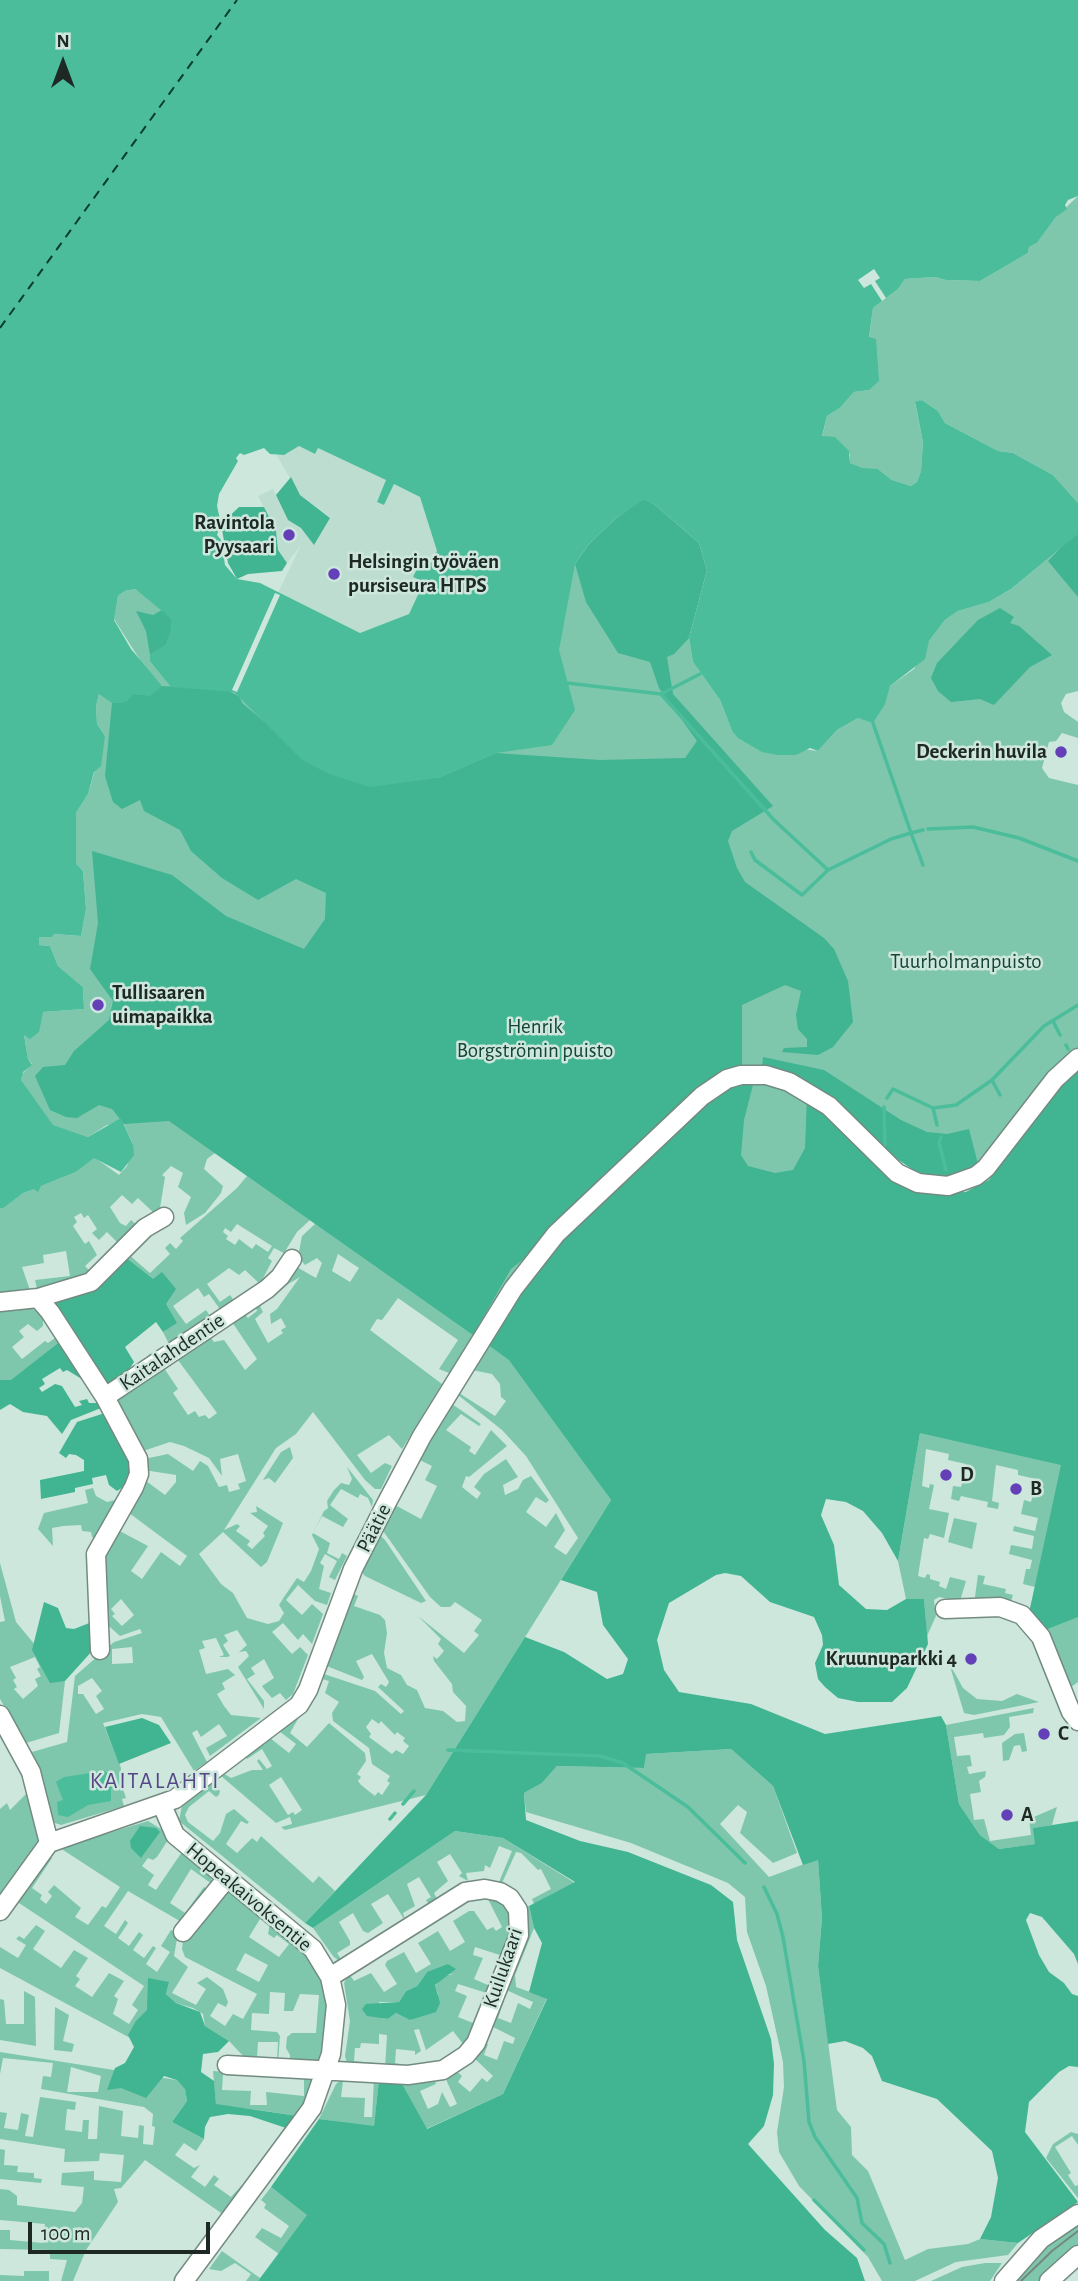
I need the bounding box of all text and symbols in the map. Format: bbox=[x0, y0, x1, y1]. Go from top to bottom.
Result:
north arrow bbox=[28, 28, 98, 98]
text: N bbox=[56, 32, 70, 51]
place label: Ravintola Pyysaari bbox=[194, 510, 275, 560]
marker: Ravintola Pyysaari bbox=[281, 527, 297, 543]
place label: Helsingin työväen pursiseura HTPS bbox=[348, 549, 499, 599]
marker: Helsingin työväen pursiseura HTPS bbox=[326, 566, 342, 582]
place label: Deckerin huvila bbox=[916, 739, 1047, 765]
marker: Deckerin huvila bbox=[1053, 744, 1069, 760]
park label: Tuurholmanpuisto bbox=[890, 949, 1042, 975]
place label: Tullisaaren uimapaikka bbox=[112, 980, 213, 1030]
marker: Tullisaaren uimapaikka bbox=[90, 997, 106, 1013]
park label: Henrik Borgströmin puisto bbox=[457, 1014, 613, 1064]
street label: Kaitalahdentie bbox=[115, 1308, 229, 1396]
place label: D bbox=[960, 1462, 974, 1488]
marker: D bbox=[938, 1467, 954, 1483]
place label: B bbox=[1030, 1476, 1042, 1502]
marker: B bbox=[1008, 1481, 1024, 1497]
street label: Päätie bbox=[351, 1499, 397, 1557]
place label: Kruunuparkki 4 bbox=[826, 1646, 957, 1672]
marker: Kruunuparkki 4 bbox=[963, 1651, 979, 1667]
place label: C bbox=[1058, 1721, 1069, 1747]
marker: C bbox=[1036, 1726, 1052, 1742]
district label: KAITALAHTI bbox=[91, 1767, 219, 1795]
place label: A bbox=[1021, 1802, 1034, 1828]
marker: A bbox=[999, 1807, 1015, 1823]
street label: Hopeakaivoksentie bbox=[181, 1837, 317, 1957]
street label: Kuilukaari bbox=[478, 1925, 528, 2011]
scale bar bbox=[32, 2208, 214, 2252]
text: 100 m bbox=[41, 2223, 91, 2244]

